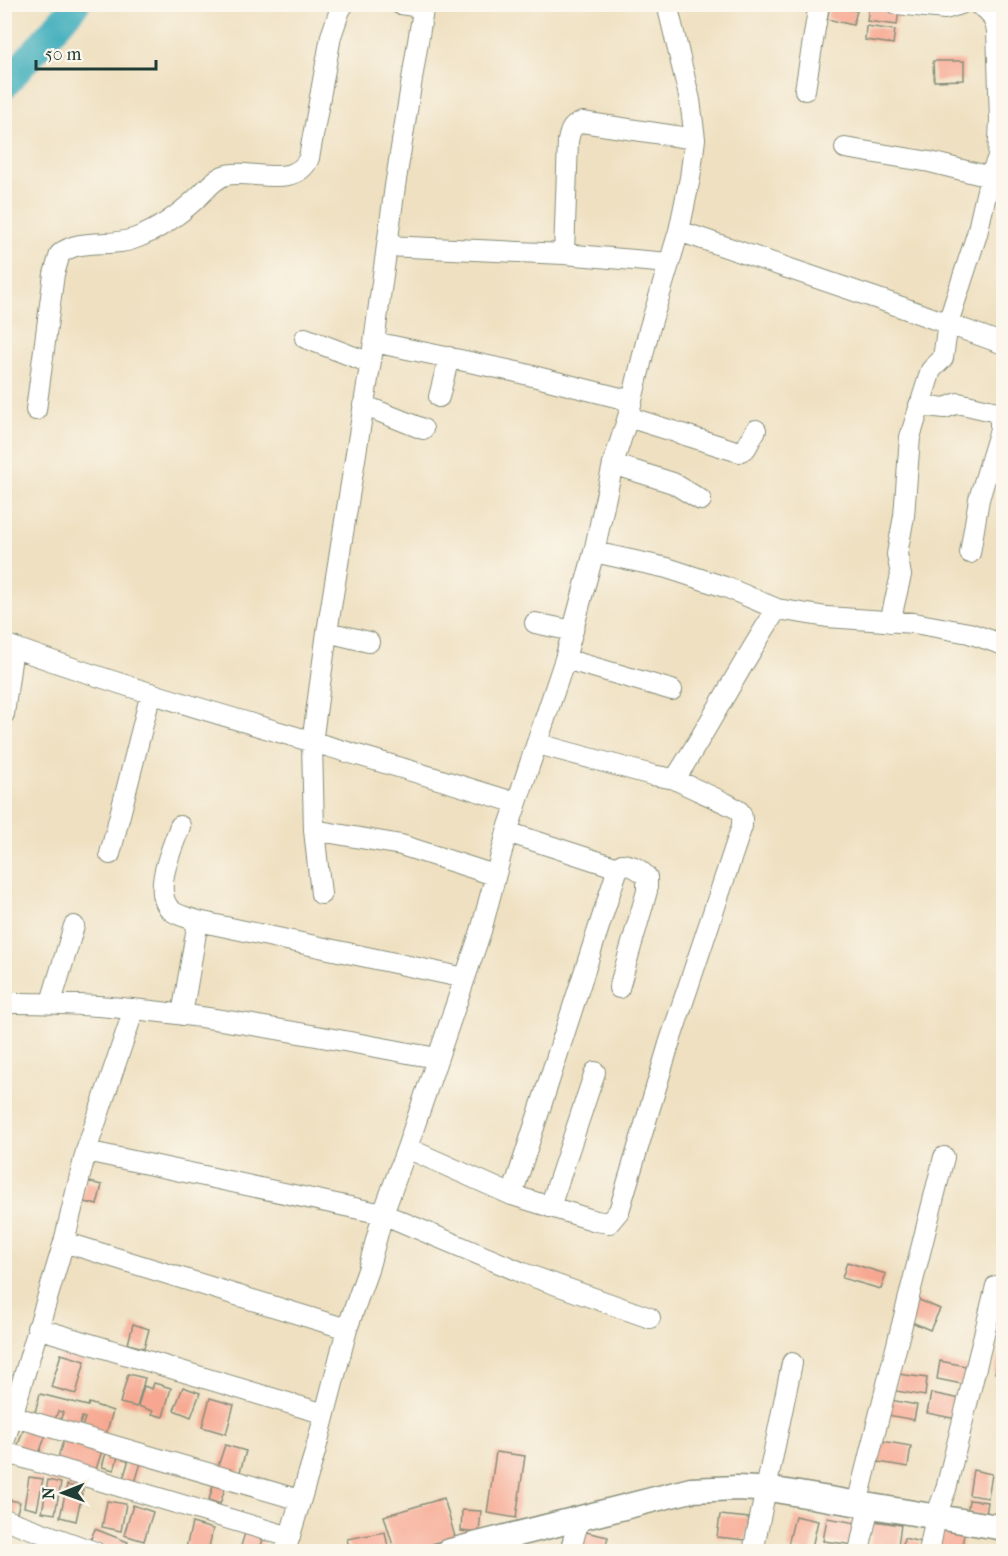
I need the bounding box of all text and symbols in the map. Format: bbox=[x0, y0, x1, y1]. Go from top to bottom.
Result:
scale bar bbox=[36, 33, 156, 71]
text: 50 m bbox=[45, 44, 82, 65]
north arrow bbox=[33, 1463, 93, 1523]
text: N bbox=[39, 1486, 58, 1499]

